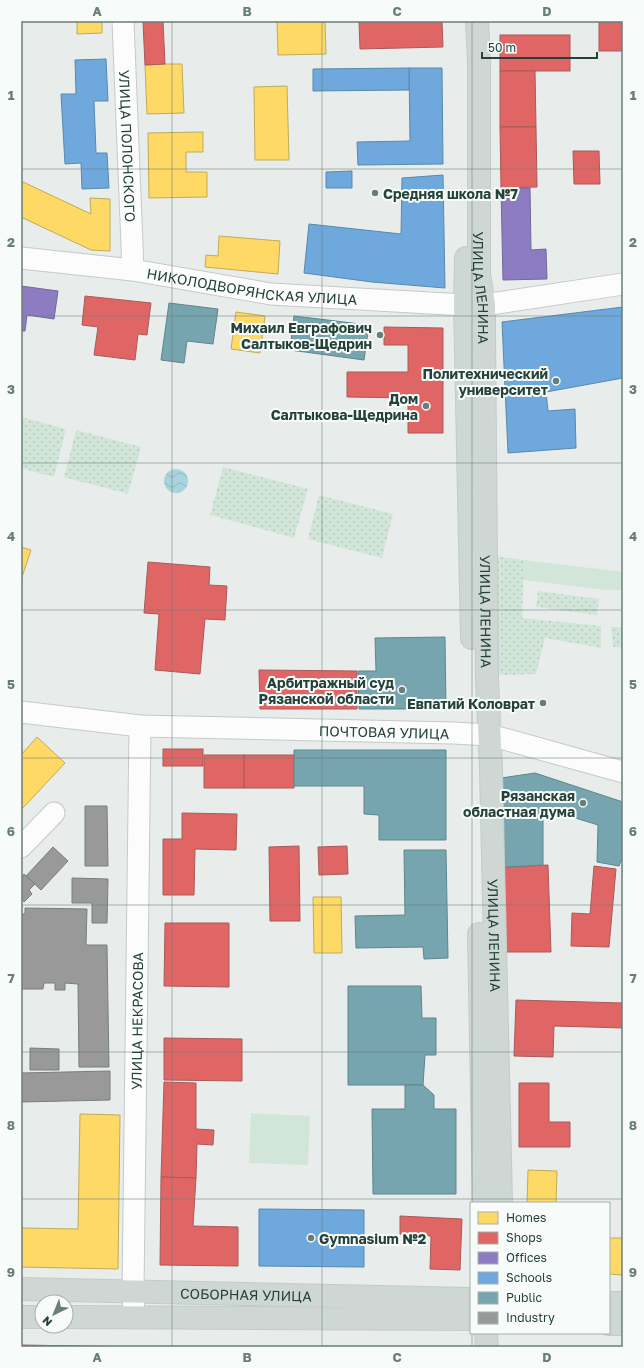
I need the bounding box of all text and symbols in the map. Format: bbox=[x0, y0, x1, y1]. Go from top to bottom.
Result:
text: A bbox=[92, 3, 102, 19]
text: B bbox=[242, 3, 252, 19]
text: C bbox=[392, 3, 402, 19]
text: D bbox=[542, 3, 552, 19]
scale bar bbox=[482, 34, 597, 60]
text: 50 m bbox=[488, 40, 516, 55]
street label: УЛИЦА ПОЛОНСКОГО bbox=[116, 69, 140, 222]
text: 1 bbox=[8, 87, 15, 103]
text: 1 bbox=[630, 87, 637, 103]
place label: Средняя школа №7 bbox=[383, 185, 518, 202]
marker: Средняя школа №7 bbox=[370, 188, 380, 198]
street label: УЛИЦА ЛЕНИНА bbox=[470, 231, 493, 345]
text: 2 bbox=[7, 234, 15, 250]
text: 2 bbox=[629, 234, 637, 250]
street label: НИКОЛОДВОРЯНСКАЯ УЛИЦА bbox=[146, 264, 358, 307]
place label: Михаил Евграфович Салтыков-Щедрин bbox=[231, 319, 372, 352]
marker: Михаил Евграфович Салтыков-Щедрин bbox=[375, 330, 385, 340]
place label: Политехнический университет bbox=[422, 365, 548, 398]
marker: Политехнический университет bbox=[551, 376, 561, 386]
text: 3 bbox=[7, 381, 15, 397]
text: 3 bbox=[629, 381, 637, 397]
place label: Дом Салтыкова-Щедрина bbox=[271, 390, 418, 423]
marker: Дом Салтыкова-Щедрина bbox=[421, 401, 431, 411]
text: 4 bbox=[7, 528, 15, 544]
text: 4 bbox=[629, 528, 637, 544]
street label: УЛИЦА ЛЕНИНА bbox=[477, 555, 495, 669]
place label: Арбитражный суд Рязанской области bbox=[259, 674, 394, 707]
text: 5 bbox=[7, 676, 15, 692]
text: 5 bbox=[629, 676, 637, 692]
marker: Арбитражный суд Рязанской области bbox=[397, 685, 407, 695]
place label: Евпатий Коловрат bbox=[407, 695, 535, 712]
marker: Евпатий Коловрат bbox=[538, 698, 548, 708]
street label: ПОЧТОВАЯ УЛИЦА bbox=[319, 722, 450, 741]
place label: Рязанская областная дума bbox=[463, 787, 575, 820]
marker: Рязанская областная дума bbox=[578, 798, 588, 808]
text: 6 bbox=[7, 823, 15, 839]
text: 6 bbox=[629, 823, 637, 839]
street label: УЛИЦА ЛЕНИНА bbox=[485, 879, 505, 993]
street label: УЛИЦА НЕКРАСОВА bbox=[127, 951, 146, 1090]
text: 7 bbox=[7, 970, 15, 986]
text: 7 bbox=[629, 970, 637, 986]
text: 8 bbox=[7, 1117, 15, 1133]
text: 8 bbox=[629, 1117, 637, 1133]
legend bbox=[470, 1202, 610, 1334]
text: Homes bbox=[506, 1210, 546, 1225]
place label: Gymnasium №2 bbox=[319, 1230, 427, 1247]
text: Shops bbox=[506, 1230, 542, 1245]
marker: Gymnasium №2 bbox=[306, 1233, 316, 1243]
text: Offices bbox=[506, 1250, 547, 1265]
text: 9 bbox=[7, 1264, 15, 1280]
text: 9 bbox=[629, 1264, 637, 1280]
text: Schools bbox=[506, 1270, 552, 1285]
street label: СОБОРНАЯ УЛИЦА bbox=[180, 1284, 313, 1304]
text: Public bbox=[506, 1290, 543, 1305]
north arrow bbox=[34, 1294, 74, 1334]
text: Industry bbox=[506, 1310, 555, 1325]
text: N bbox=[39, 1314, 54, 1329]
text: A bbox=[92, 1349, 102, 1365]
text: B bbox=[242, 1349, 252, 1365]
text: C bbox=[392, 1349, 402, 1365]
text: D bbox=[542, 1349, 552, 1365]

